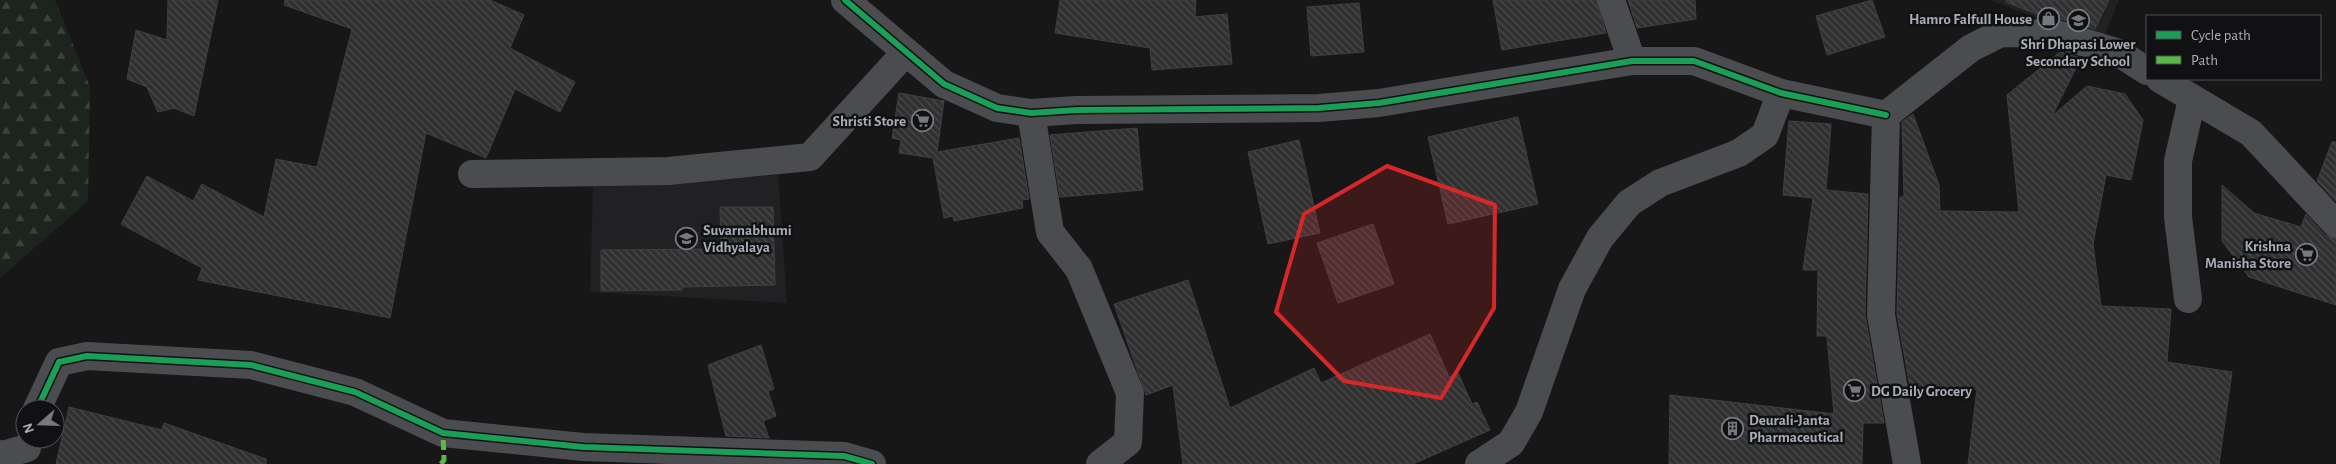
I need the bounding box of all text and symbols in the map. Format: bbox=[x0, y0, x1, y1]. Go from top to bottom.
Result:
shop icon: Hamro Falfull House bbox=[2036, 7, 2060, 31]
school or university icon: Shri Dhapasi Lower Secondary School bbox=[2066, 9, 2090, 33]
place label: Hamro Falfull House bbox=[1909, 12, 2032, 27]
legend bbox=[2146, 15, 2321, 80]
text: Cycle path bbox=[2191, 28, 2251, 43]
place label: Shri Dhapasi Lower Secondary School bbox=[2021, 37, 2136, 69]
text: Path bbox=[2191, 53, 2218, 68]
supermarket icon: Shristi Store bbox=[910, 109, 934, 133]
place label: Shristi Store bbox=[833, 114, 906, 129]
place label: Suvarnabhumi Vidhyalaya bbox=[703, 223, 792, 255]
school or university icon: Suvarnabhumi Vidhyalaya bbox=[675, 227, 699, 251]
place label: Krishna Manisha Store bbox=[2205, 239, 2291, 271]
supermarket icon: Krishna Manisha Store bbox=[2295, 243, 2319, 267]
supermarket icon: DG Daily Grocery bbox=[1843, 379, 1867, 403]
place label: DG Daily Grocery bbox=[1871, 384, 1972, 399]
north arrow bbox=[15, 399, 65, 449]
place label: Deurali-Janta Pharmaceutical bbox=[1749, 413, 1843, 445]
building icon: Deurali-Janta Pharmaceutical bbox=[1721, 417, 1745, 441]
text: N bbox=[20, 421, 37, 435]

